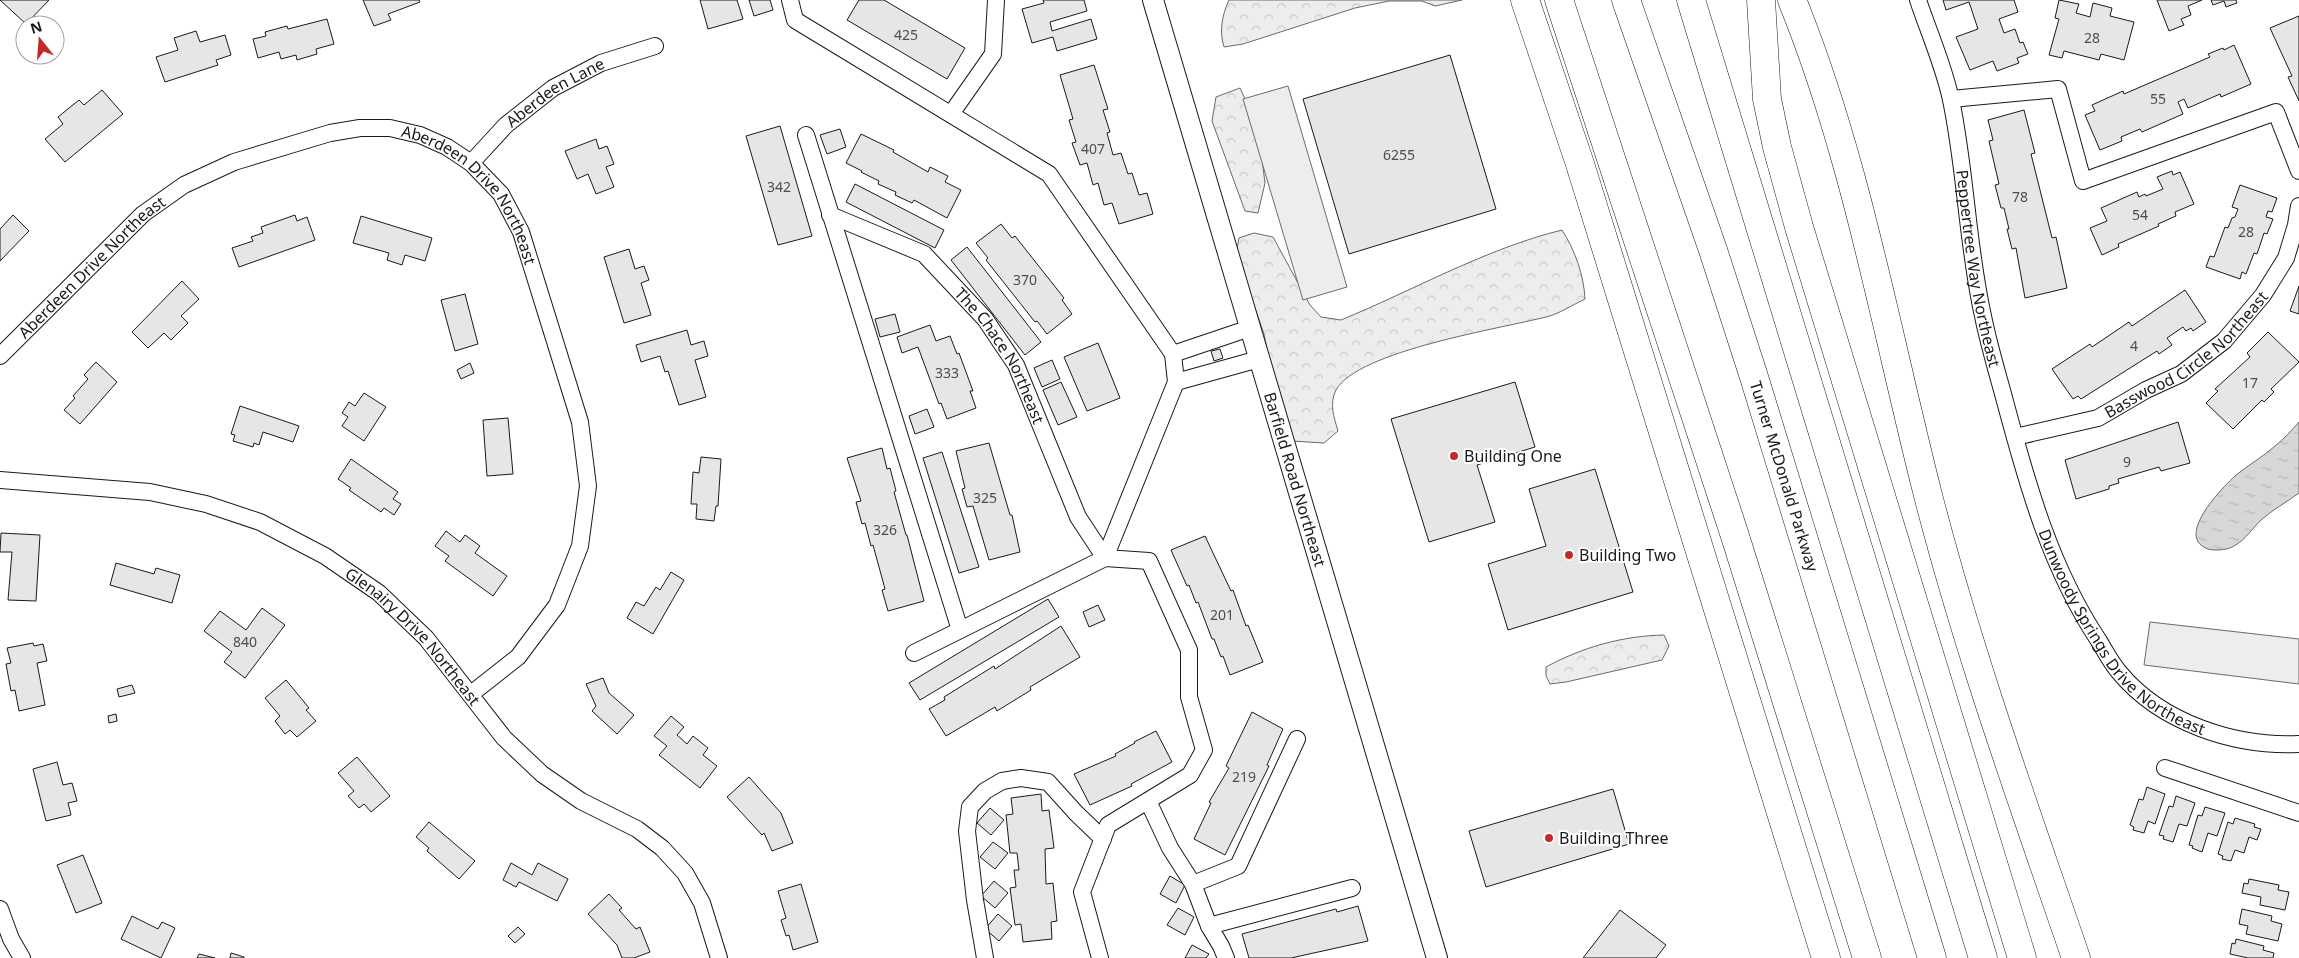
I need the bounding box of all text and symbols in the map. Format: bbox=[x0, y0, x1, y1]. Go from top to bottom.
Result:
north arrow bbox=[15, 15, 65, 65]
text: N bbox=[28, 16, 44, 38]
house number: 425 bbox=[894, 25, 918, 44]
house number: 28 bbox=[2084, 28, 2100, 47]
street label: Aberdeen Lane bbox=[501, 52, 608, 132]
house number: 55 bbox=[2150, 89, 2166, 108]
street label: Aberdeen Drive Northeast bbox=[399, 120, 542, 268]
house number: 407 bbox=[1081, 139, 1105, 158]
house number: 6255 bbox=[1383, 145, 1415, 164]
street label: Peppertree Way Northeast bbox=[1951, 168, 2006, 370]
house number: 342 bbox=[767, 177, 791, 196]
house number: 78 bbox=[2012, 187, 2028, 206]
street label: Aberdeen Drive Northeast bbox=[13, 191, 170, 343]
house number: 54 bbox=[2132, 205, 2148, 224]
house number: 28 bbox=[2238, 222, 2254, 241]
house number: 370 bbox=[1013, 270, 1037, 289]
street label: The Chace Northeast bbox=[950, 283, 1050, 427]
street label: Basswood Circle Northeast bbox=[2100, 286, 2273, 423]
house number: 4 bbox=[2130, 336, 2138, 355]
house number: 333 bbox=[935, 363, 959, 382]
house number: 17 bbox=[2242, 373, 2258, 392]
street label: Turner McDonald Parkway bbox=[1745, 378, 1824, 575]
street label: Barfield Road Northeast bbox=[1259, 389, 1331, 570]
place label: Building One bbox=[1464, 445, 1562, 467]
marker: Building One bbox=[1448, 450, 1460, 462]
house number: 9 bbox=[2123, 452, 2131, 471]
house number: 325 bbox=[973, 488, 997, 507]
house number: 326 bbox=[873, 520, 897, 539]
street label: Dunwoody Springs Drive Northeast bbox=[2033, 526, 2209, 740]
place label: Building Two bbox=[1579, 544, 1676, 566]
marker: Building Two bbox=[1563, 549, 1575, 561]
street label: Glenairy Drive Northeast bbox=[341, 562, 486, 710]
house number: 201 bbox=[1210, 605, 1234, 624]
house number: 840 bbox=[233, 632, 257, 651]
house number: 219 bbox=[1232, 767, 1256, 786]
place label: Building Three bbox=[1559, 827, 1669, 849]
marker: Building Three bbox=[1543, 832, 1555, 844]

